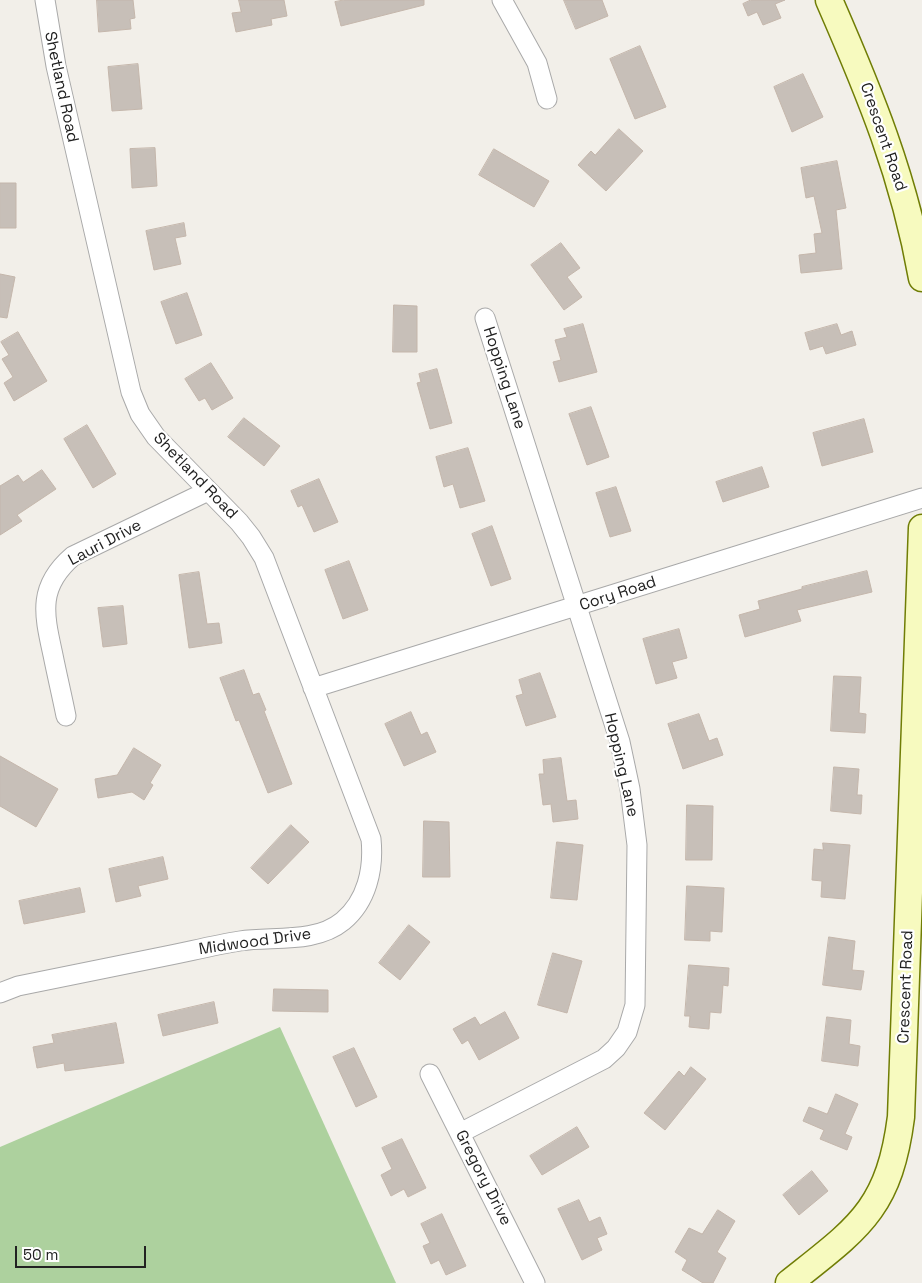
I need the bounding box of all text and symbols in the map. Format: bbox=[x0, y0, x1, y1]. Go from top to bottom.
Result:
street label: Shetland Road bbox=[40, 30, 82, 144]
street label: Crescent Road bbox=[855, 80, 911, 194]
street label: Hopping Lane bbox=[478, 324, 530, 432]
street label: Shetland Road bbox=[149, 429, 241, 523]
street label: Lauri Drive bbox=[65, 516, 145, 570]
street label: Cory Road bbox=[577, 573, 659, 615]
street label: Hopping Lane bbox=[600, 711, 642, 819]
street label: Midwood Drive bbox=[198, 925, 312, 959]
street label: Crescent Road bbox=[894, 930, 918, 1044]
street label: Gregory Drive bbox=[451, 1127, 515, 1229]
scale bar bbox=[18, 1236, 149, 1268]
text: 50 m bbox=[23, 1245, 58, 1264]

